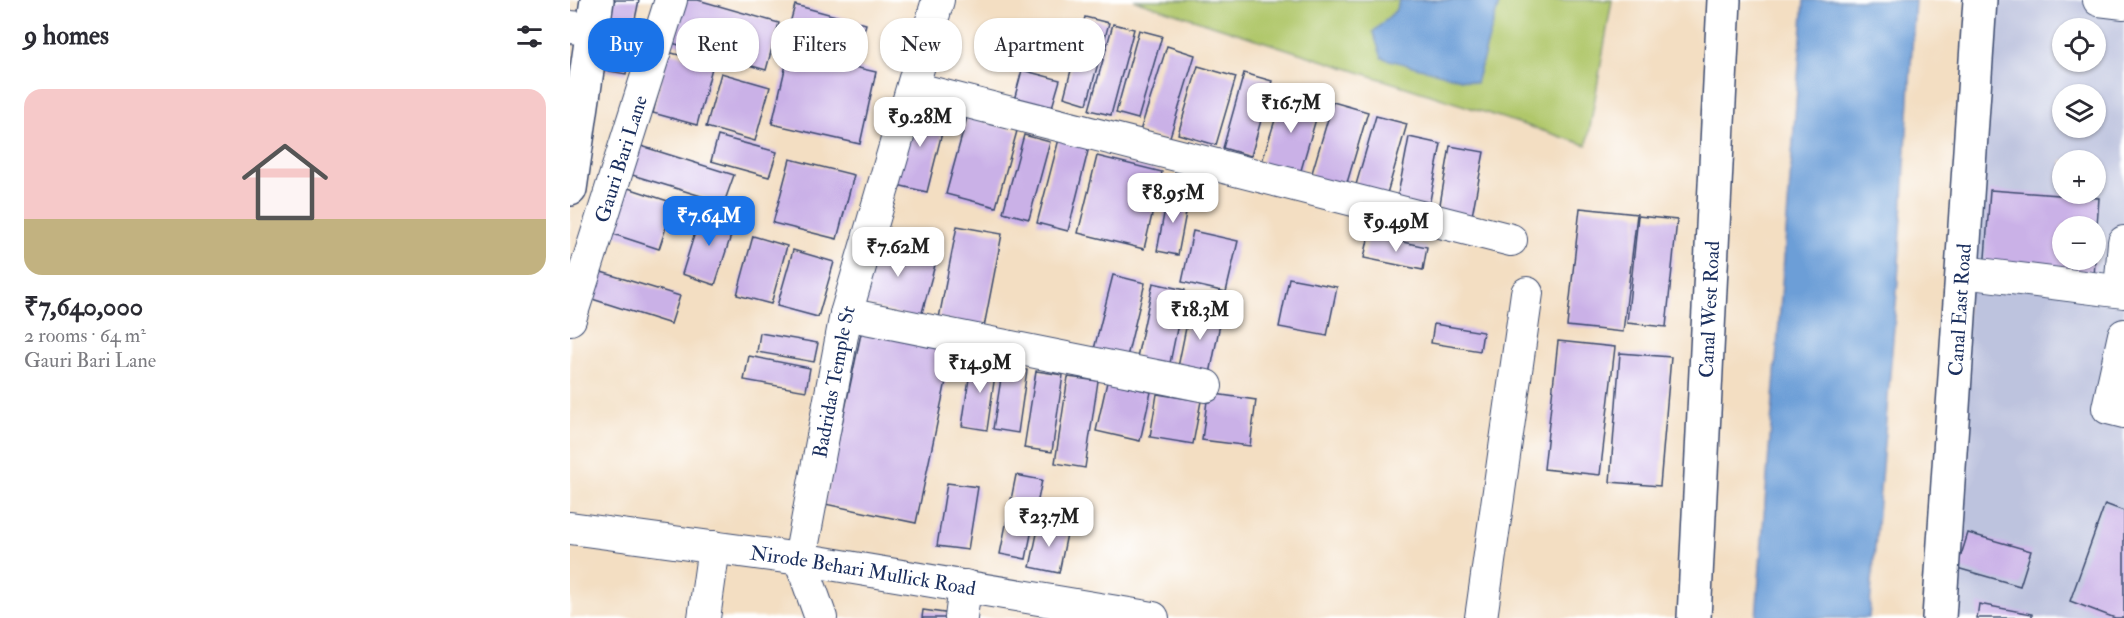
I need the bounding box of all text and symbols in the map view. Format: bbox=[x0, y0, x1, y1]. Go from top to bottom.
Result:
chip: Buy bbox=[588, 18, 664, 72]
chip: Rent bbox=[676, 18, 759, 72]
chip: Filters bbox=[771, 18, 868, 72]
chip: New bbox=[880, 18, 962, 72]
chip: Apartment bbox=[974, 18, 1105, 72]
map controls bbox=[2052, 18, 2106, 270]
button: locate bbox=[2052, 18, 2106, 72]
text: 9 homes bbox=[24, 20, 109, 52]
icon: filters bbox=[513, 20, 546, 53]
pin: ₹16.7M bbox=[1242, 83, 1340, 134]
button: layers bbox=[2052, 84, 2106, 138]
text: ₹16.7M bbox=[1261, 90, 1321, 115]
street label: Gauri Bari Lane bbox=[589, 92, 653, 226]
pin: ₹9.28M bbox=[871, 97, 969, 148]
text: ₹9.28M bbox=[888, 104, 952, 129]
icon: home bbox=[231, 128, 339, 236]
button: + bbox=[2052, 150, 2106, 204]
pin: ₹8.95M bbox=[1124, 173, 1222, 224]
text: ₹8.95M bbox=[1141, 180, 1205, 205]
pin: ₹7.64M bbox=[660, 196, 758, 247]
pin: ₹9.49M bbox=[1347, 202, 1445, 253]
text: ₹7.64M bbox=[677, 203, 741, 228]
text: ₹9.49M bbox=[1363, 209, 1429, 234]
button: − bbox=[2052, 216, 2106, 270]
pin: ₹7.62M bbox=[849, 227, 947, 278]
text: ₹7.62M bbox=[866, 234, 930, 259]
street label: Canal West Road bbox=[1694, 240, 1725, 378]
street label: Canal East Road bbox=[1943, 243, 1977, 377]
pin: ₹18.3M bbox=[1151, 290, 1249, 341]
text: ₹7,640,000 bbox=[24, 291, 143, 323]
text: ₹18.3M bbox=[1171, 297, 1229, 322]
street label: Badridas Temple St bbox=[807, 302, 861, 460]
text: 2 rooms · 64 m² bbox=[24, 323, 146, 348]
pin: ₹14.9M bbox=[931, 343, 1029, 394]
text: Gauri Bari Lane bbox=[24, 348, 156, 373]
text: ₹14.9M bbox=[948, 350, 1012, 375]
pin: ₹23.7M bbox=[1000, 497, 1098, 548]
text: ₹23.7M bbox=[1019, 504, 1079, 529]
street label: Nirode Behari Mullick Road bbox=[748, 540, 978, 601]

